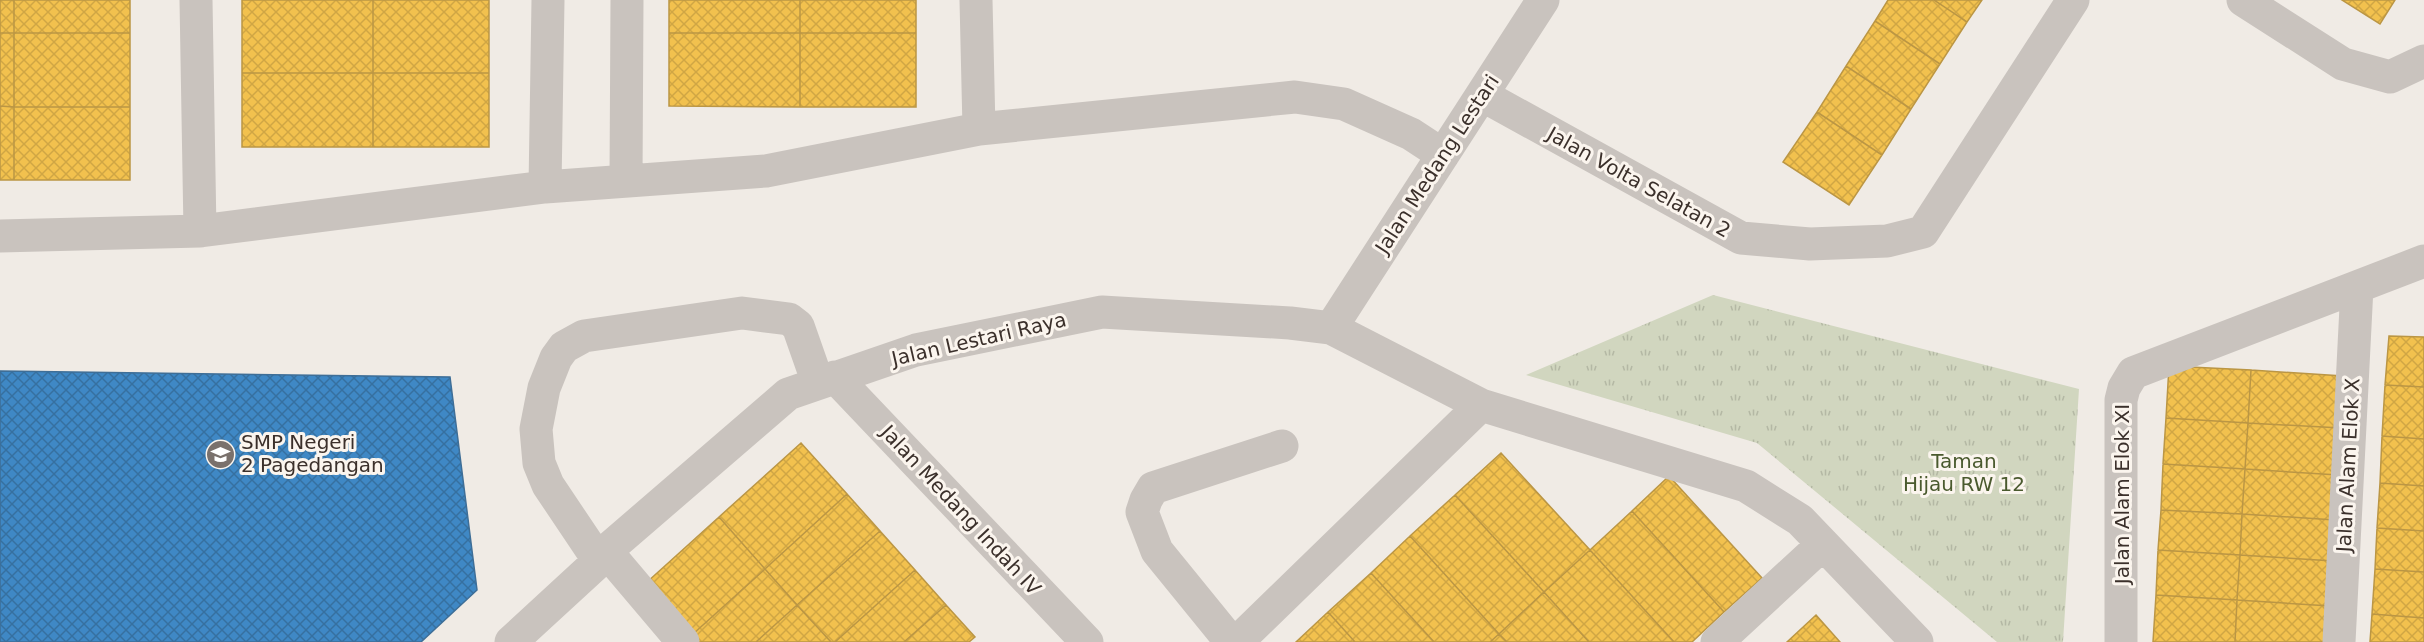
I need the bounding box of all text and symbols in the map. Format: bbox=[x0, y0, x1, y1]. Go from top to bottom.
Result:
street label: Jalan Medang Lestari bbox=[1369, 70, 1504, 260]
street label: Jalan Volta Selatan 2 bbox=[1541, 121, 1735, 242]
street label: Jalan Lestari Raya bbox=[887, 307, 1069, 371]
street label: Jalan Alam Elok X bbox=[2331, 377, 2365, 555]
street label: Jalan Alam Elok XI bbox=[2110, 404, 2134, 586]
street label: Jalan Medang Indah IV bbox=[875, 419, 1046, 600]
place label: SMP Negeri 2 Pagedangan bbox=[241, 430, 384, 477]
school or university icon: SMP Negeri 2 Pagedangan bbox=[204, 438, 236, 470]
park label: Taman Hijau RW 12 bbox=[1903, 449, 2025, 496]

